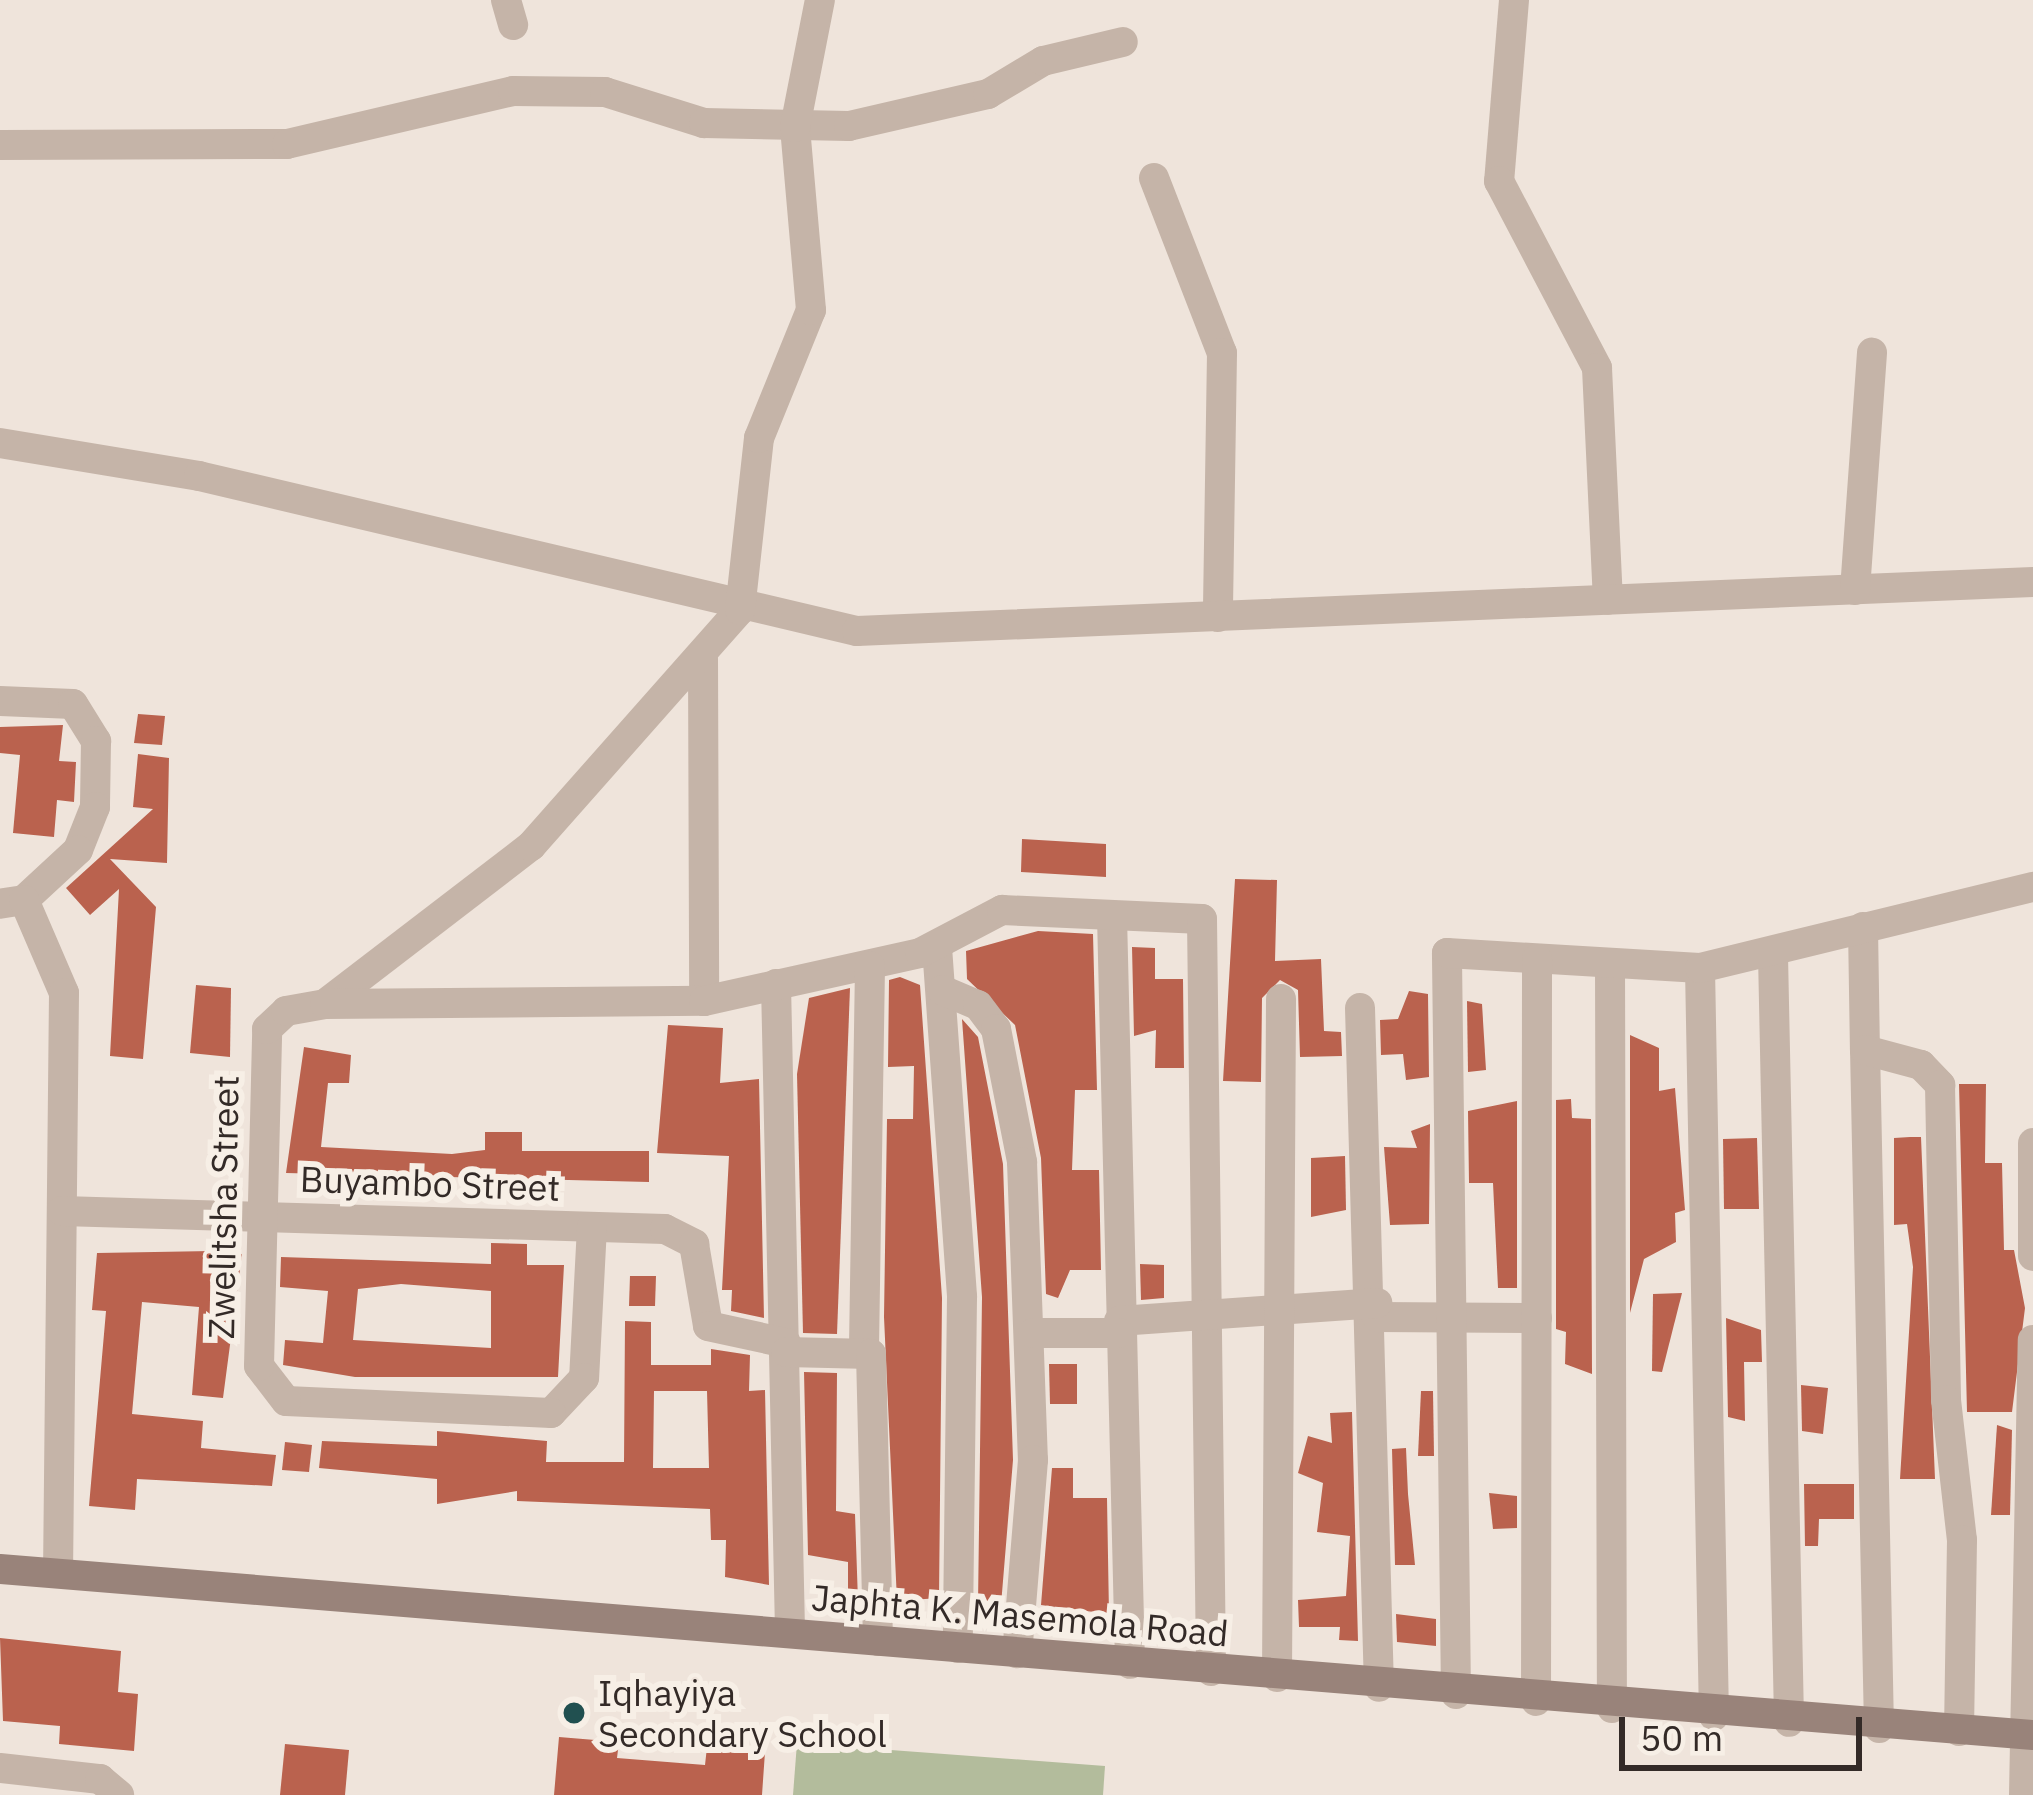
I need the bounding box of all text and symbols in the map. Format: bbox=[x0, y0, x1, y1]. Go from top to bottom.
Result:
street label: Zwelitsha Street bbox=[199, 1075, 247, 1339]
street label: Buyambo Street bbox=[299, 1157, 561, 1209]
street label: Japhta K. Masemola Road bbox=[810, 1575, 1230, 1655]
place label: Iqhayiya Secondary School bbox=[598, 1670, 887, 1755]
scale bar bbox=[1625, 1693, 1868, 1767]
marker: Iqhayiya Secondary School bbox=[561, 1700, 587, 1726]
text: 50 m bbox=[1640, 1714, 1723, 1761]

